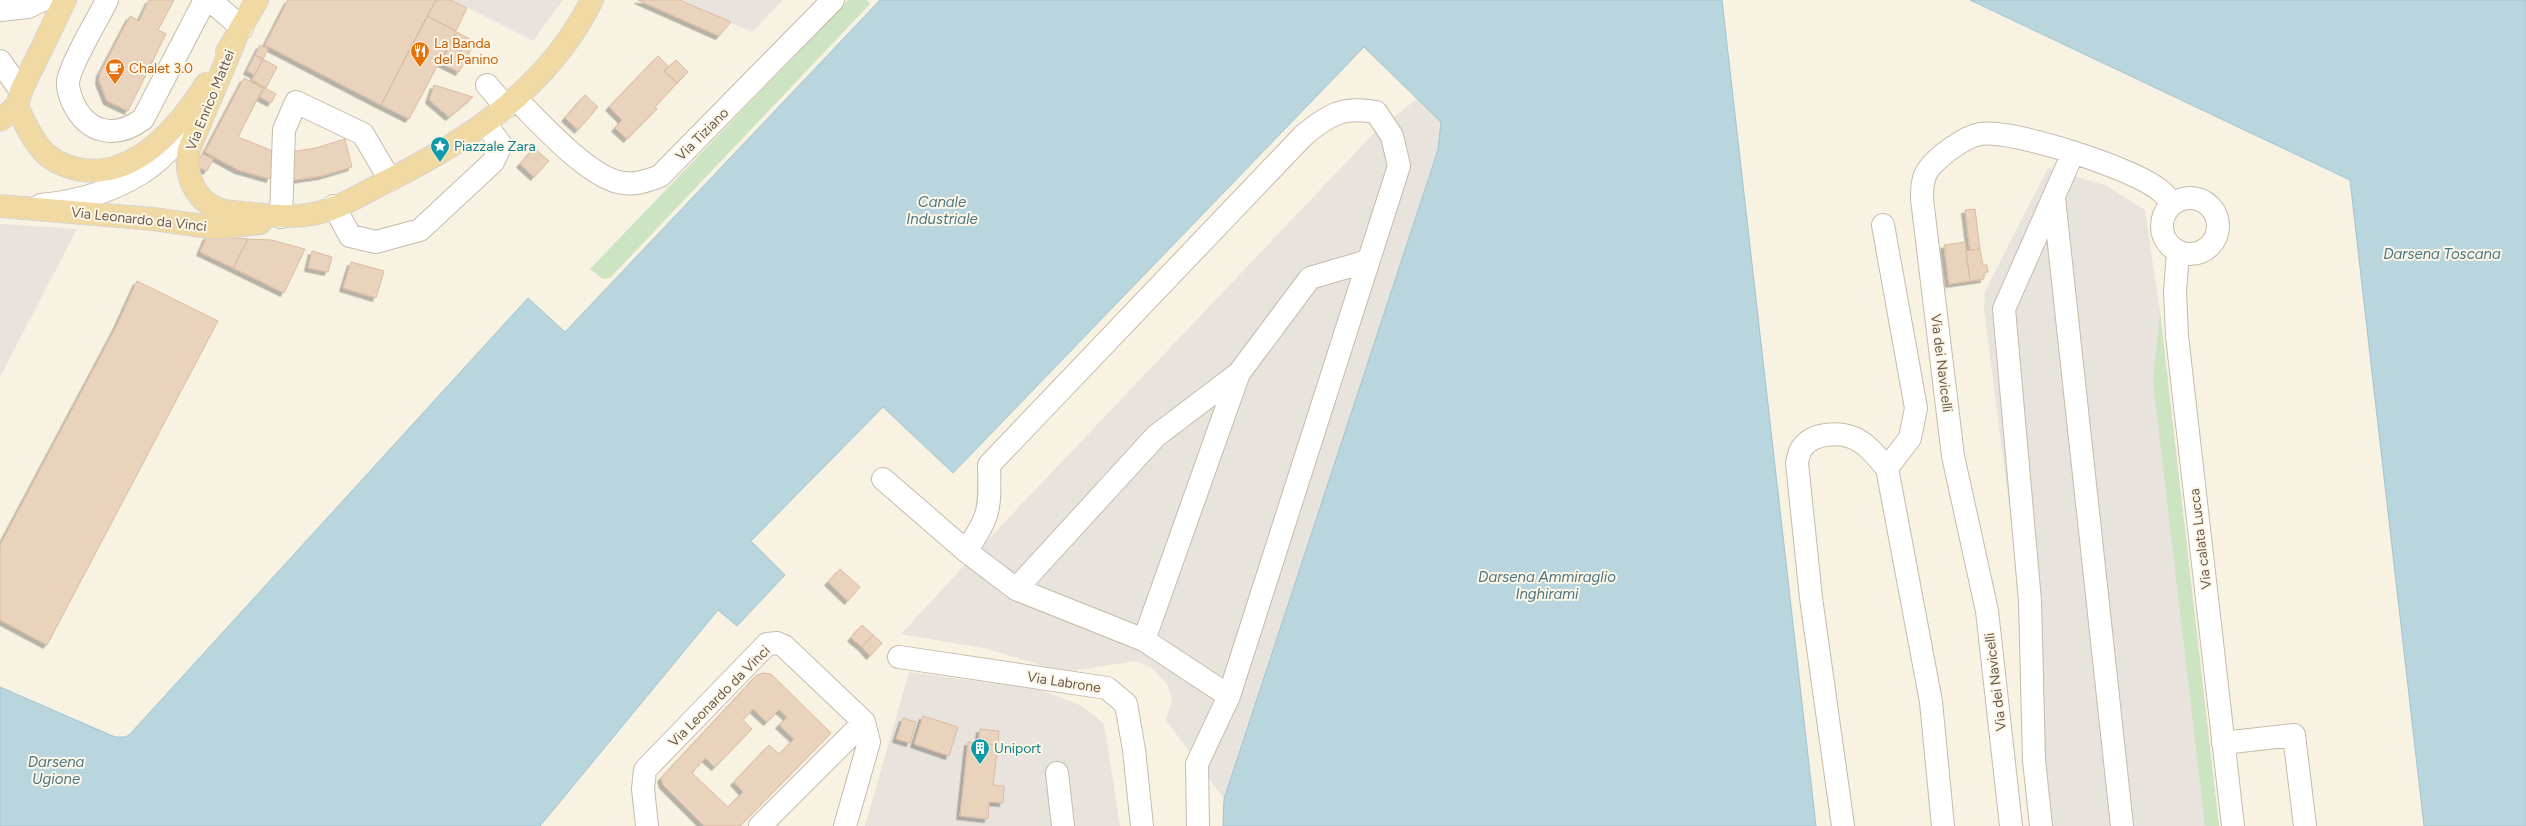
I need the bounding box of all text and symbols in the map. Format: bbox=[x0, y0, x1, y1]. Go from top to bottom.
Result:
place label: La Banda del Panino bbox=[434, 35, 498, 68]
restaurant icon: La Banda del Panino bbox=[409, 40, 431, 68]
street label: Via Enrico Mattei bbox=[183, 47, 238, 153]
cafe icon: Chalet 3.0 bbox=[104, 57, 126, 85]
place label: Chalet 3.0 bbox=[129, 60, 193, 77]
street label: Via Tiziano bbox=[672, 104, 732, 164]
place icon: Piazzale Zara bbox=[429, 135, 451, 163]
place label: Piazzale Zara bbox=[454, 138, 536, 155]
water label: Canale Industriale bbox=[906, 193, 978, 228]
street label: Via Leonardo da Vinci bbox=[70, 204, 208, 235]
water label: Darsena Toscana bbox=[2383, 245, 2501, 263]
street label: Via dei Navicelli bbox=[1927, 313, 1956, 413]
street label: Via calata Lucca bbox=[2186, 487, 2215, 590]
water label: Darsena Ammiraglio Inghirami bbox=[1478, 568, 1616, 603]
street label: Via dei Navicelli bbox=[1981, 632, 2010, 732]
street label: Via Leonardo da Vinci bbox=[665, 642, 774, 751]
street label: Via Labrone bbox=[1026, 668, 1102, 697]
building icon: Uniport bbox=[969, 737, 991, 765]
place label: Uniport bbox=[994, 740, 1041, 757]
water label: Darsena Ugione bbox=[28, 753, 85, 788]

